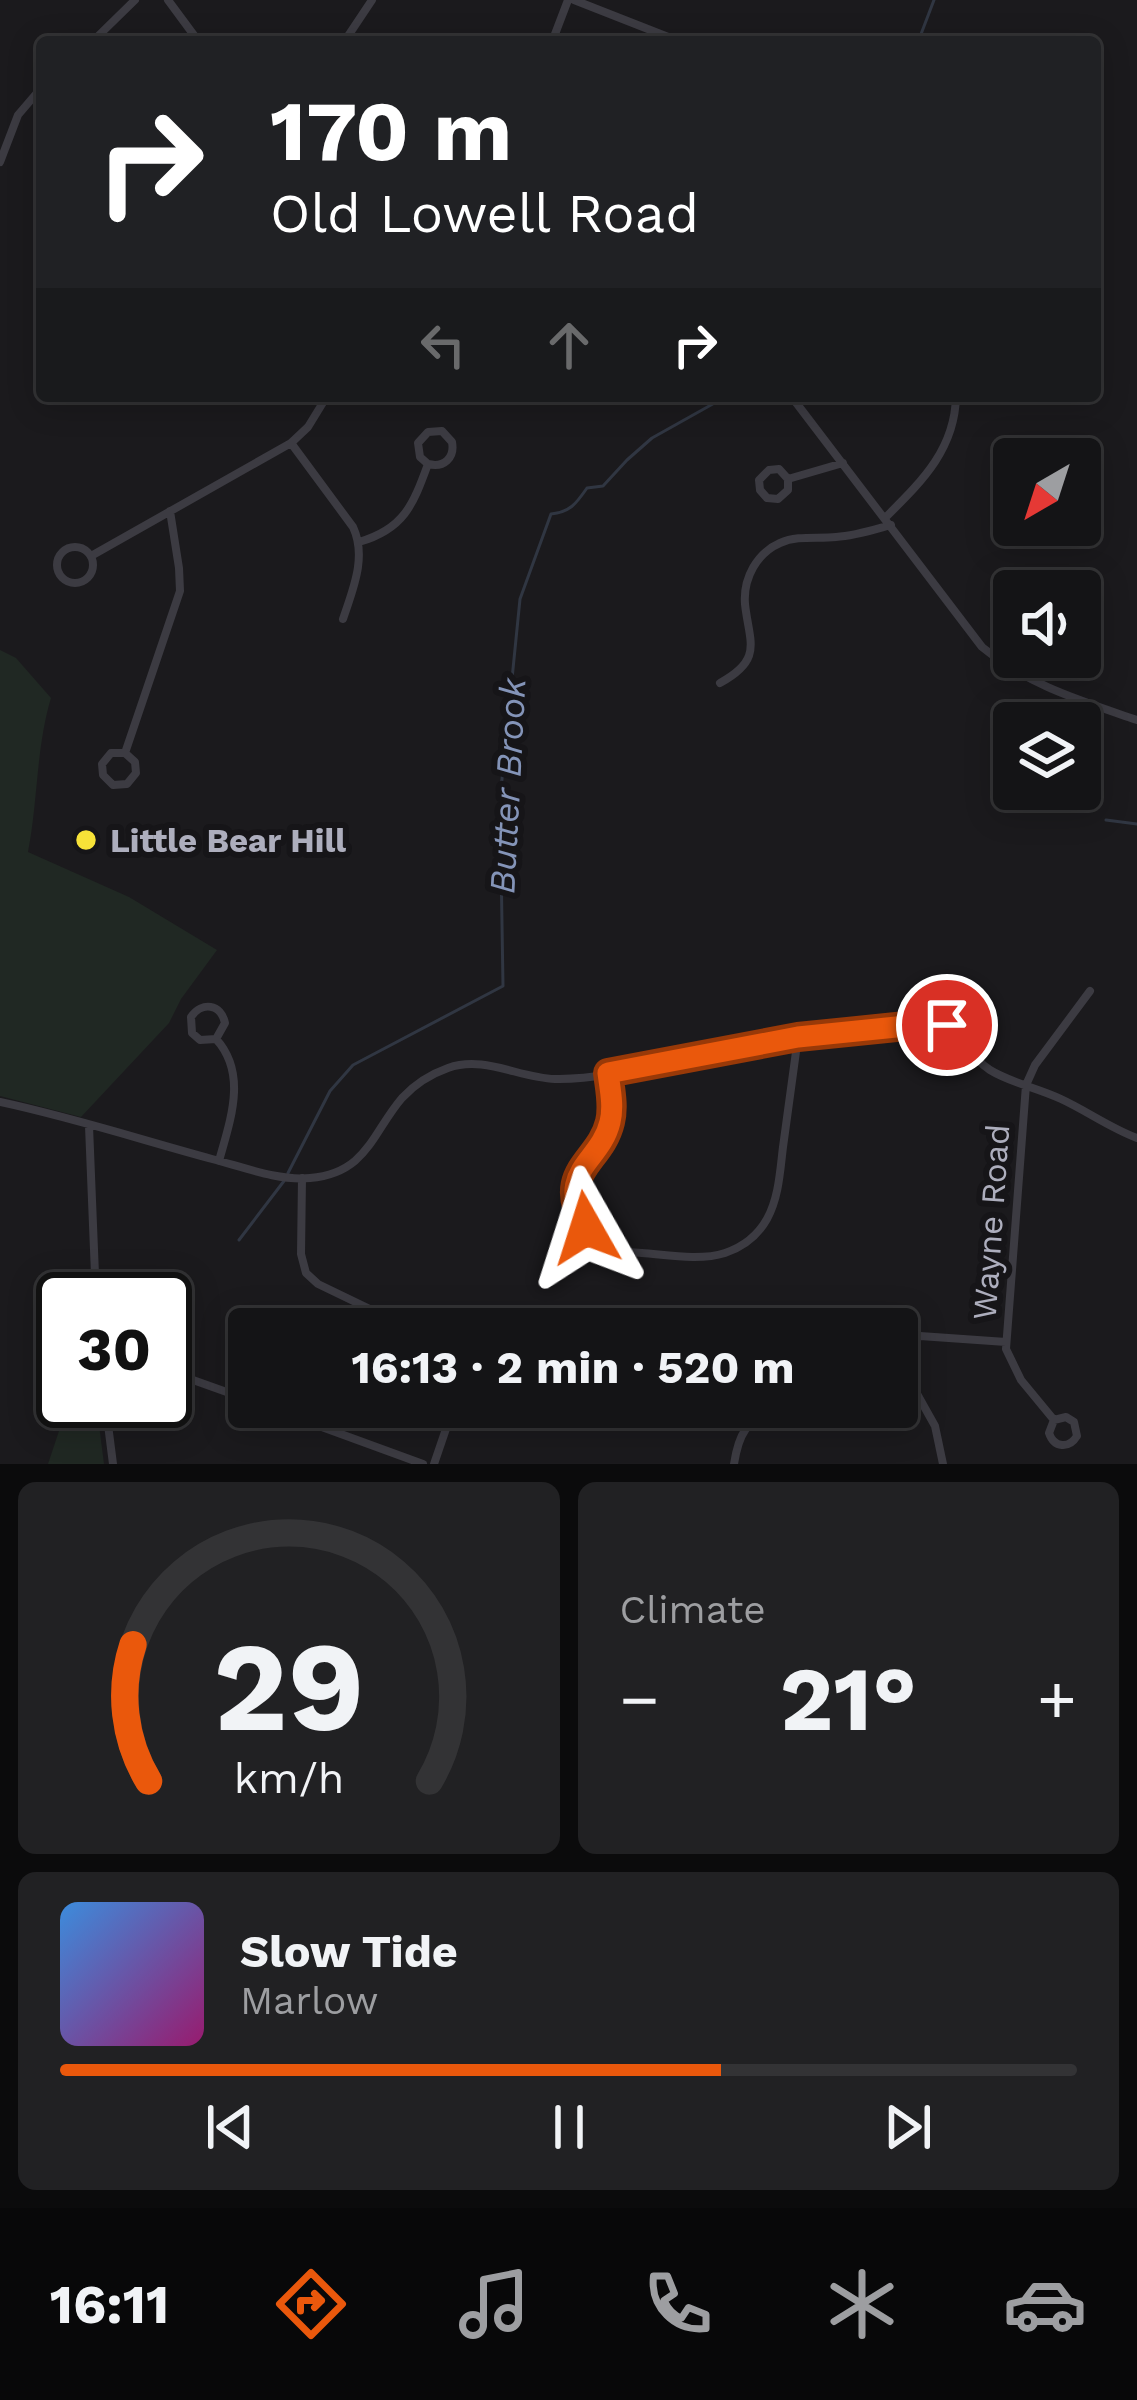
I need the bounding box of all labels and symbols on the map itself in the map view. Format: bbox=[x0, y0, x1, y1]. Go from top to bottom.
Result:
north arrow bbox=[993, 438, 1101, 546]
water label: Butter Brook bbox=[481, 676, 535, 895]
place label: Little Bear Hill bbox=[110, 821, 346, 860]
marker: Little Bear Hill bbox=[73, 827, 99, 853]
pin bbox=[896, 974, 998, 1076]
street label: Wayne Road bbox=[965, 1123, 1017, 1321]
position arrow bbox=[523, 1165, 649, 1291]
speed limit sign: 30 bbox=[36, 1272, 192, 1428]

